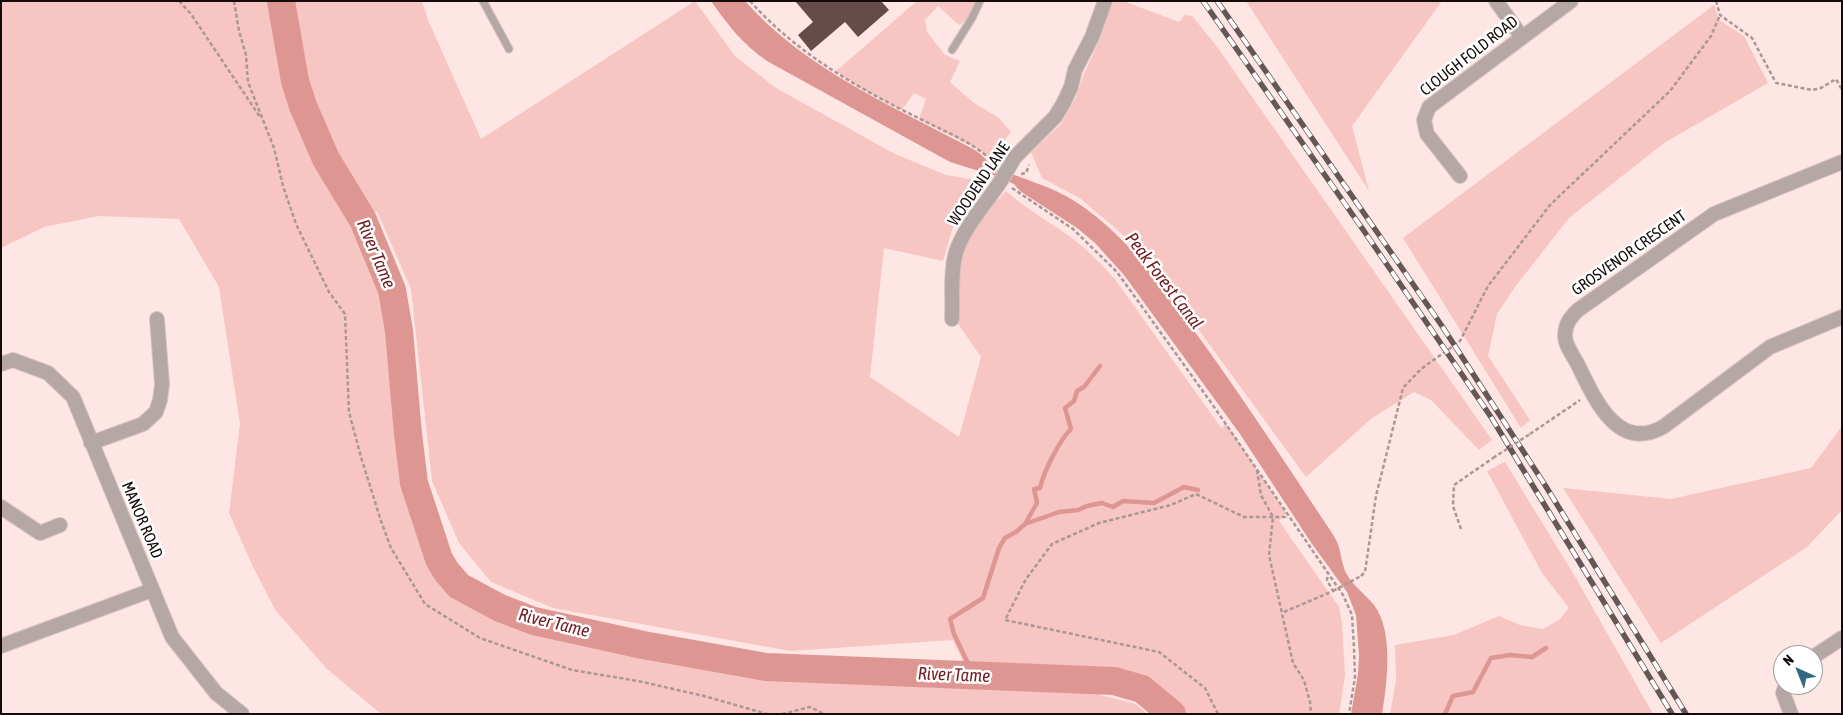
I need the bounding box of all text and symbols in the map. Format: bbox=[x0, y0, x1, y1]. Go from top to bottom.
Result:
street label: CLOUGH FOLD ROAD bbox=[1416, 12, 1522, 100]
street label: WOODEND LANE bbox=[944, 139, 1014, 229]
street label: GROSVENOR CRESCENT bbox=[1568, 206, 1690, 300]
water label: River Tame bbox=[352, 216, 400, 292]
water label: Peak Forest Canal bbox=[1121, 228, 1207, 334]
street label: MANOR ROAD bbox=[117, 479, 167, 561]
water label: River Tame bbox=[516, 604, 592, 642]
north arrow bbox=[1773, 645, 1823, 695]
text: N bbox=[1780, 651, 1797, 669]
water label: River Tame bbox=[917, 663, 991, 687]

